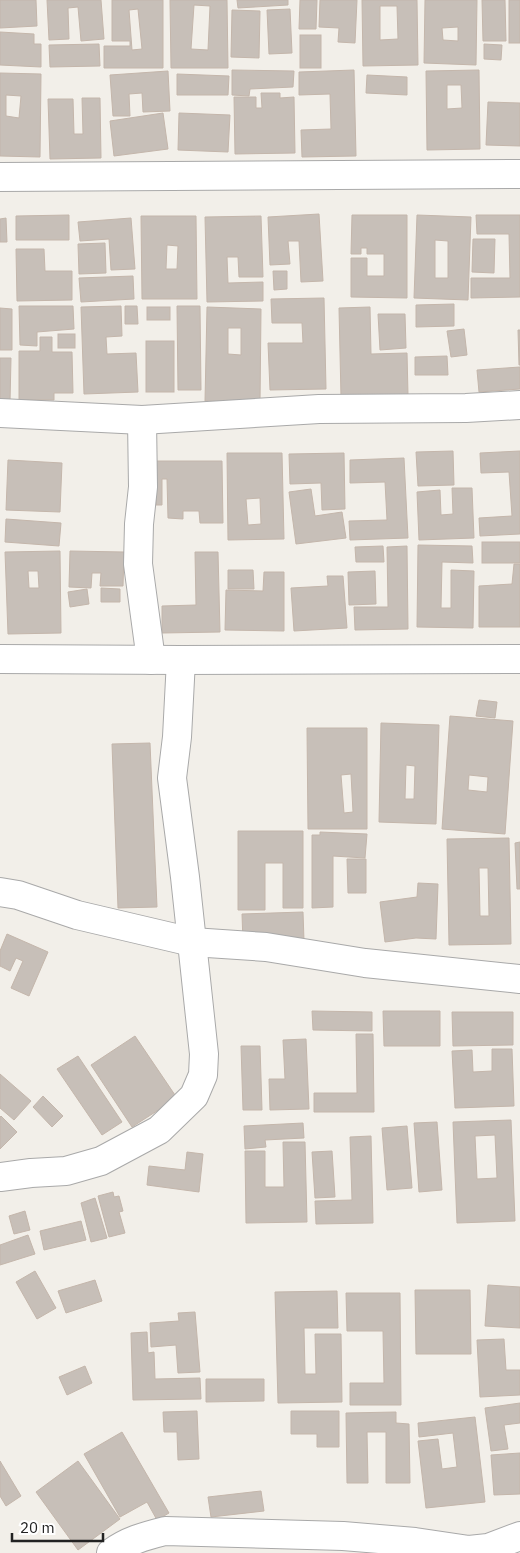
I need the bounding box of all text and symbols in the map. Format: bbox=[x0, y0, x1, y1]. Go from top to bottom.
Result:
scale bar bbox=[12, 1510, 104, 1542]
text: 20 m bbox=[20, 1518, 55, 1537]

